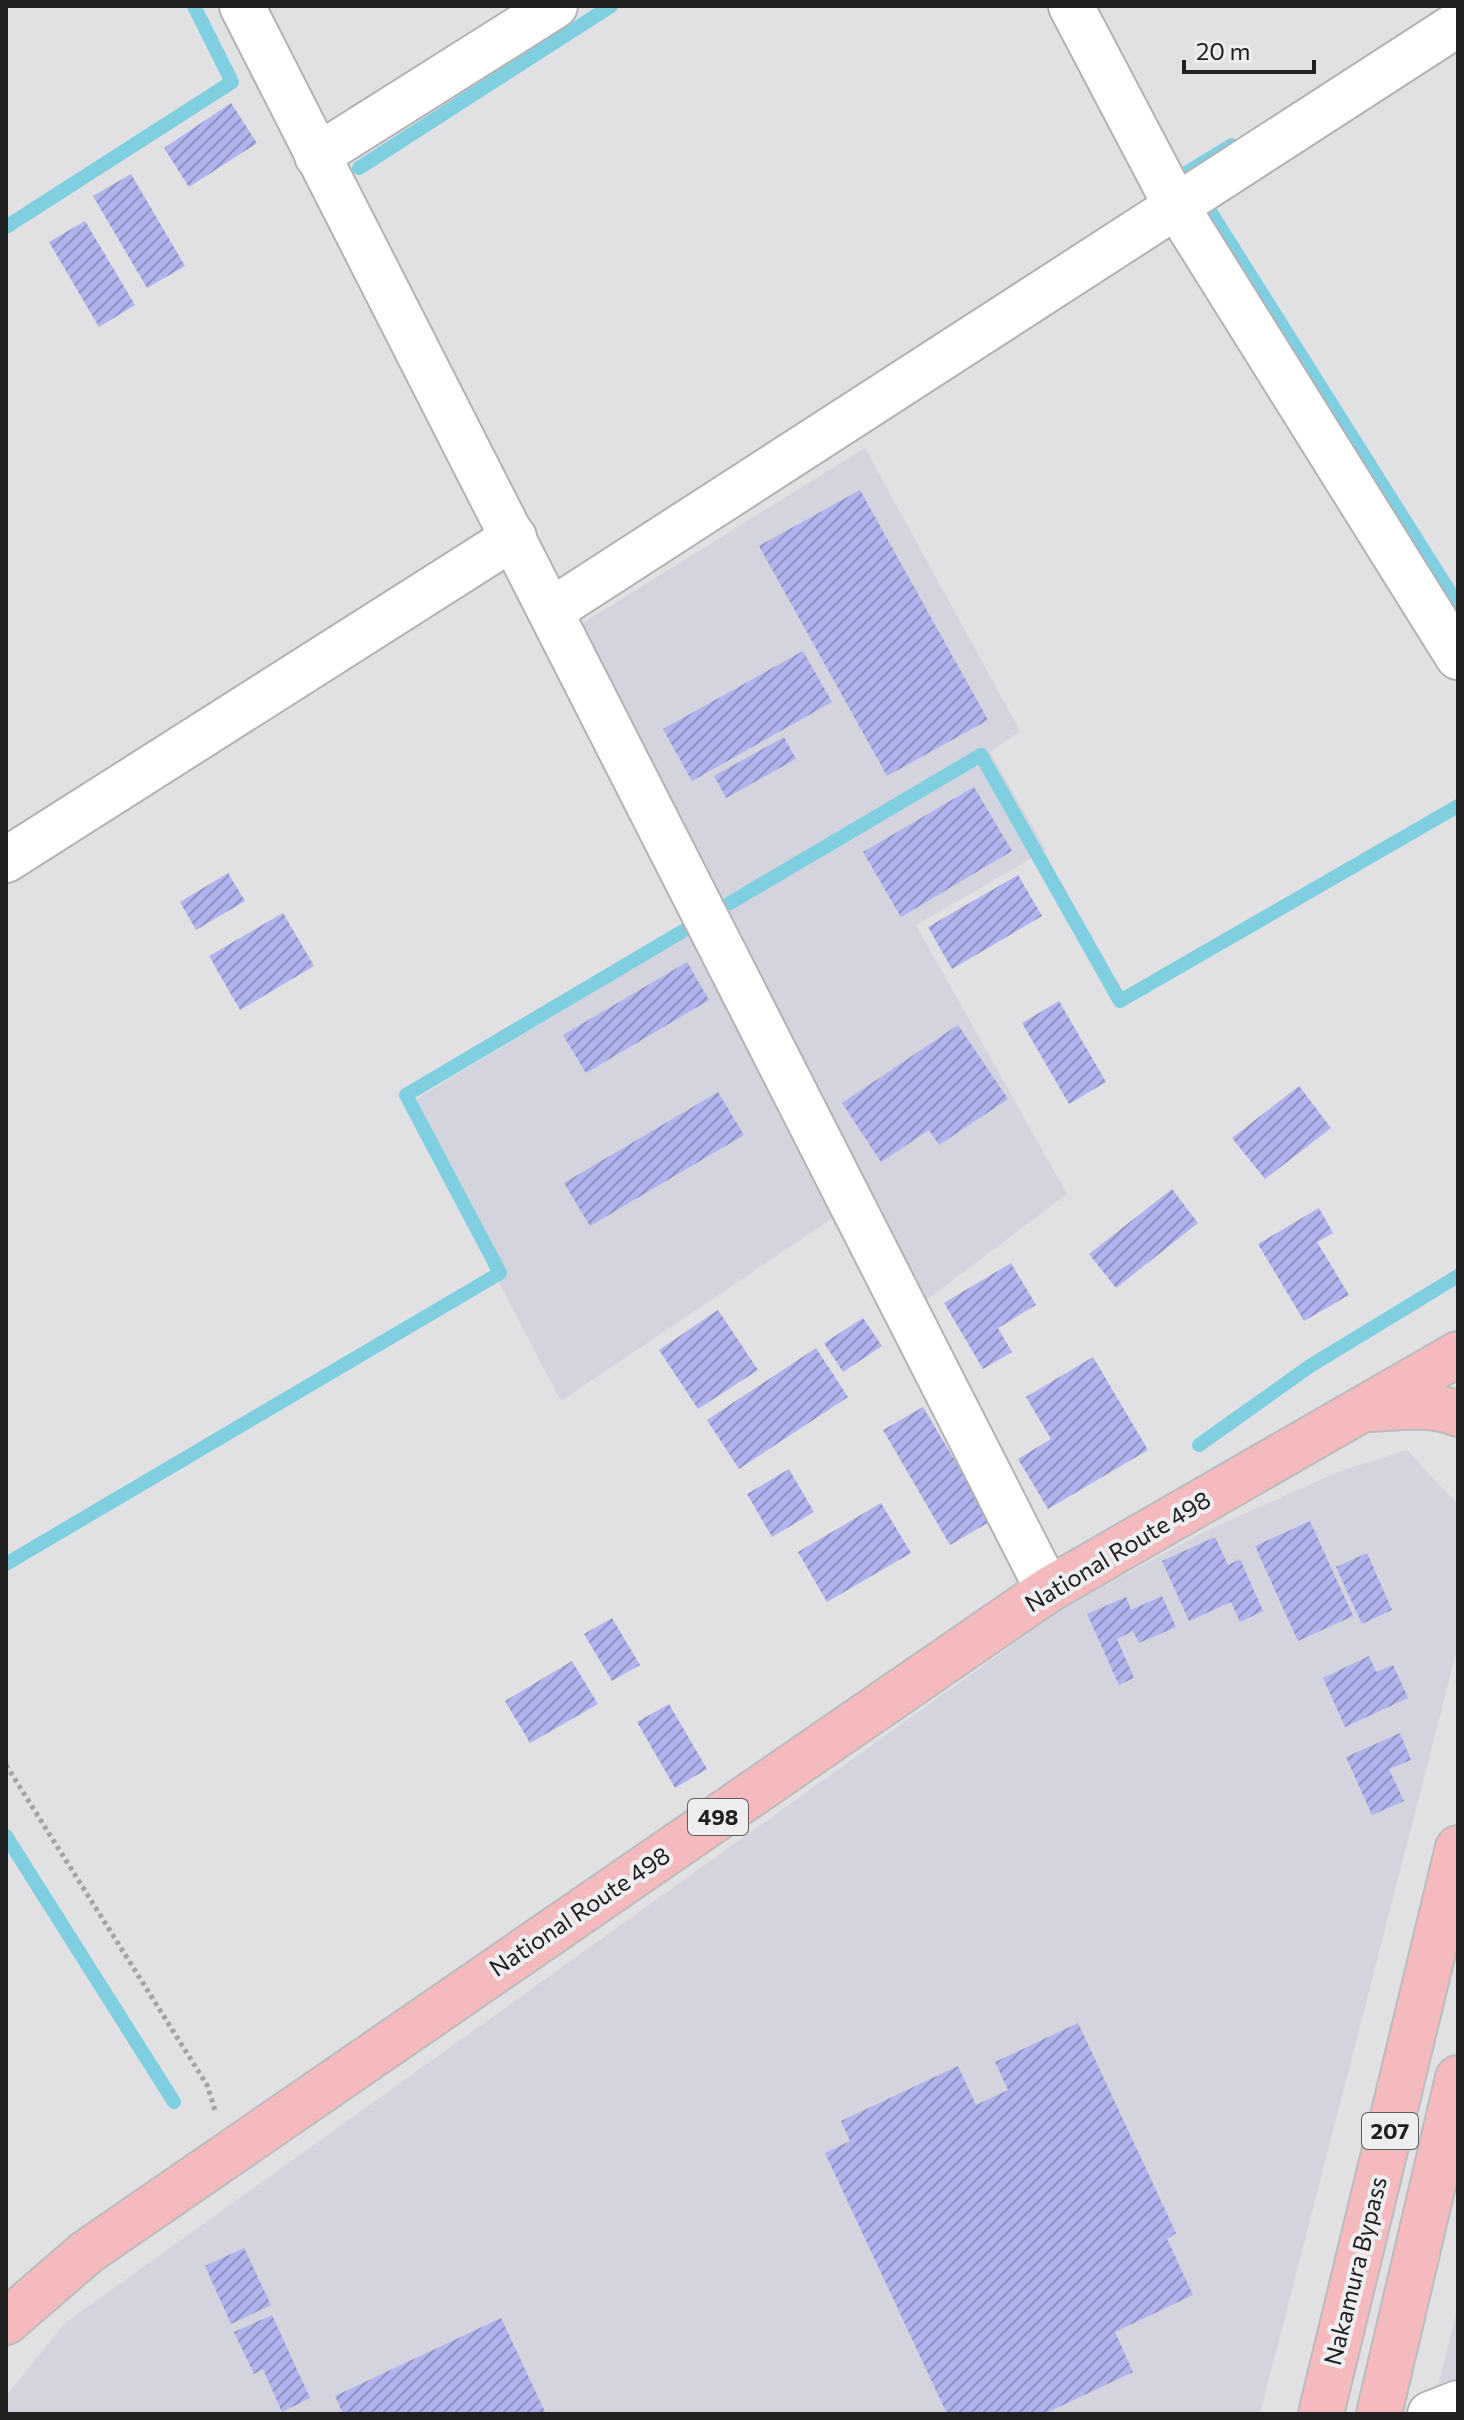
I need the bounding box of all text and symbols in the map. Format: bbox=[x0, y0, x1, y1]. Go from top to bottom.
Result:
scale bar bbox=[1184, 24, 1314, 74]
text: 20 m bbox=[1196, 36, 1250, 65]
street label: National Route 498 bbox=[1019, 1484, 1215, 1618]
road number: 498 bbox=[688, 1799, 748, 1835]
street label: National Route 498 bbox=[483, 1840, 675, 1982]
road number: 207 bbox=[1362, 2113, 1418, 2149]
street label: Nakamura Bypass bbox=[1317, 2173, 1392, 2368]

